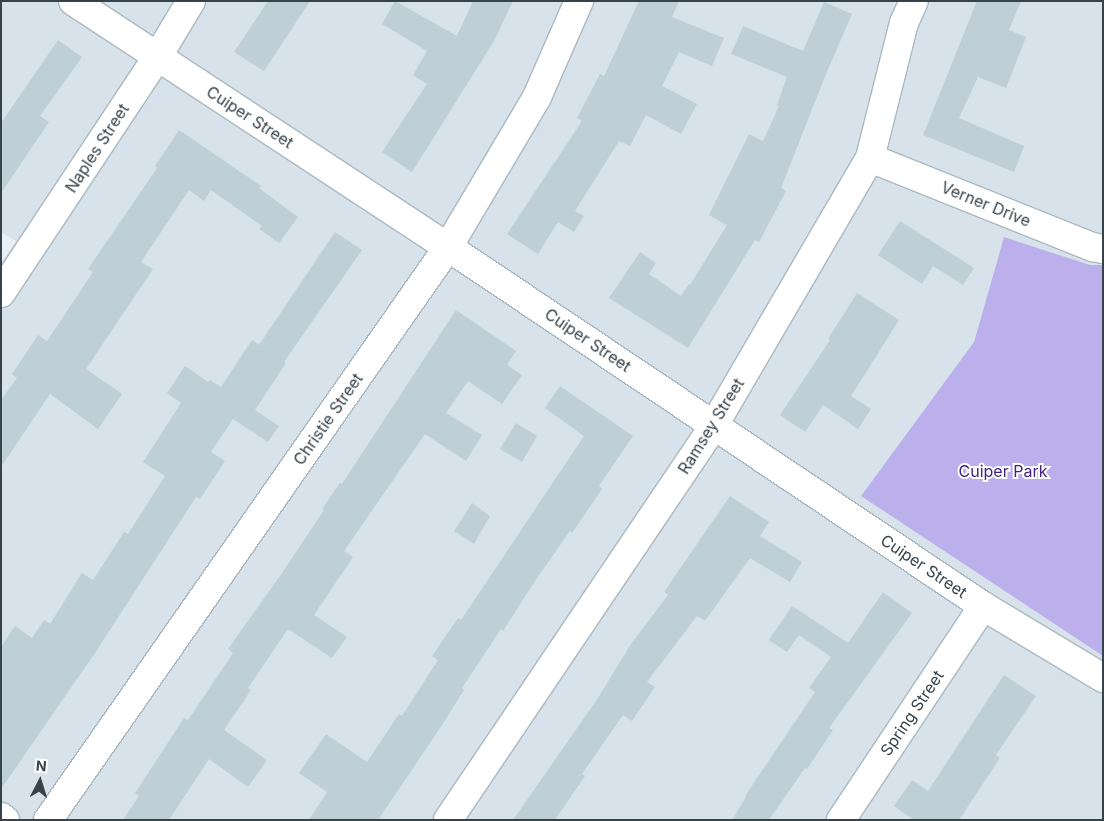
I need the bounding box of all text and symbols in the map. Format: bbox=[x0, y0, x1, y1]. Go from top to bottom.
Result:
street label: Cuiper Street bbox=[203, 82, 297, 152]
street label: Naples Street bbox=[61, 100, 133, 196]
street label: Verner Drive bbox=[938, 177, 1034, 231]
street label: Cuiper Street bbox=[541, 304, 635, 376]
street label: Christie Street bbox=[289, 369, 367, 469]
street label: Ramsey Street bbox=[674, 375, 748, 477]
park label: Cuiper Park bbox=[959, 461, 1047, 481]
street label: Cuiper Street bbox=[877, 530, 971, 602]
street label: Spring Street bbox=[876, 667, 948, 759]
north arrow bbox=[15, 756, 65, 806]
text: N bbox=[35, 757, 47, 774]

